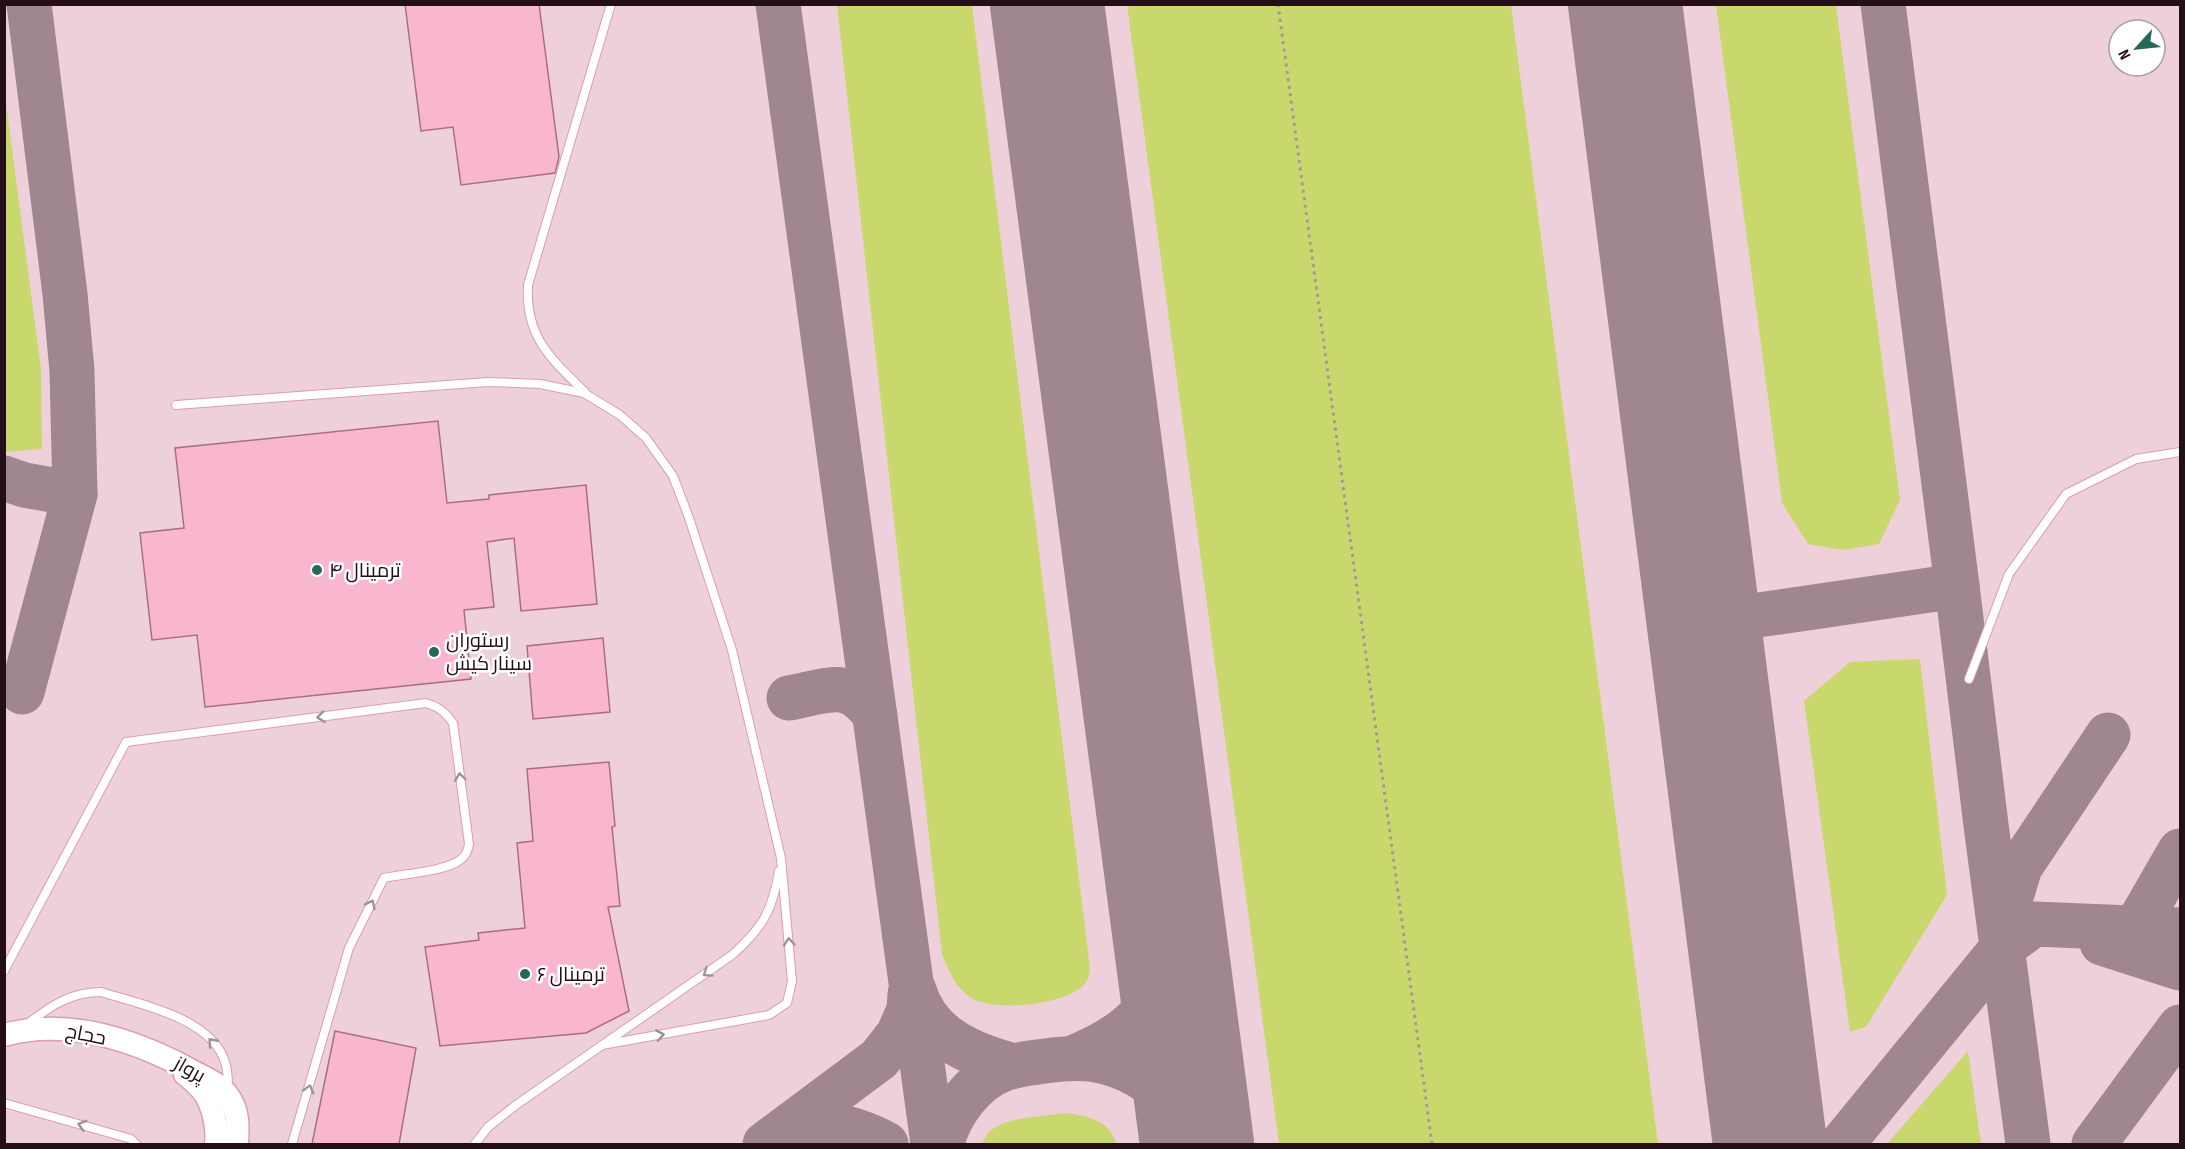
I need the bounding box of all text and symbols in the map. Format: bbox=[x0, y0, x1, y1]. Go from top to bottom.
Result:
north arrow bbox=[2107, 18, 2167, 78]
text: N bbox=[2115, 46, 2135, 62]
place label: ترمینال ۴ bbox=[329, 559, 401, 583]
marker: ترمینال ۴ bbox=[310, 563, 324, 577]
place label: رستوران سینار کیش bbox=[446, 629, 532, 676]
marker: رستوران سینار کیش bbox=[427, 645, 441, 659]
one-way arrow bbox=[316, 710, 325, 722]
one-way arrow bbox=[454, 772, 466, 781]
one-way arrow bbox=[364, 900, 375, 911]
one-way arrow bbox=[783, 937, 796, 946]
place label: ترمینال ۶ bbox=[537, 963, 606, 987]
one-way arrow bbox=[703, 966, 714, 977]
marker: ترمینال ۶ bbox=[518, 967, 532, 981]
street label: حجاج bbox=[63, 1019, 108, 1052]
one-way arrow bbox=[654, 1029, 664, 1042]
one-way arrow bbox=[208, 1038, 219, 1049]
street label: پرواز bbox=[168, 1051, 210, 1089]
one-way arrow bbox=[302, 1084, 314, 1094]
one-way arrow bbox=[77, 1120, 87, 1132]

